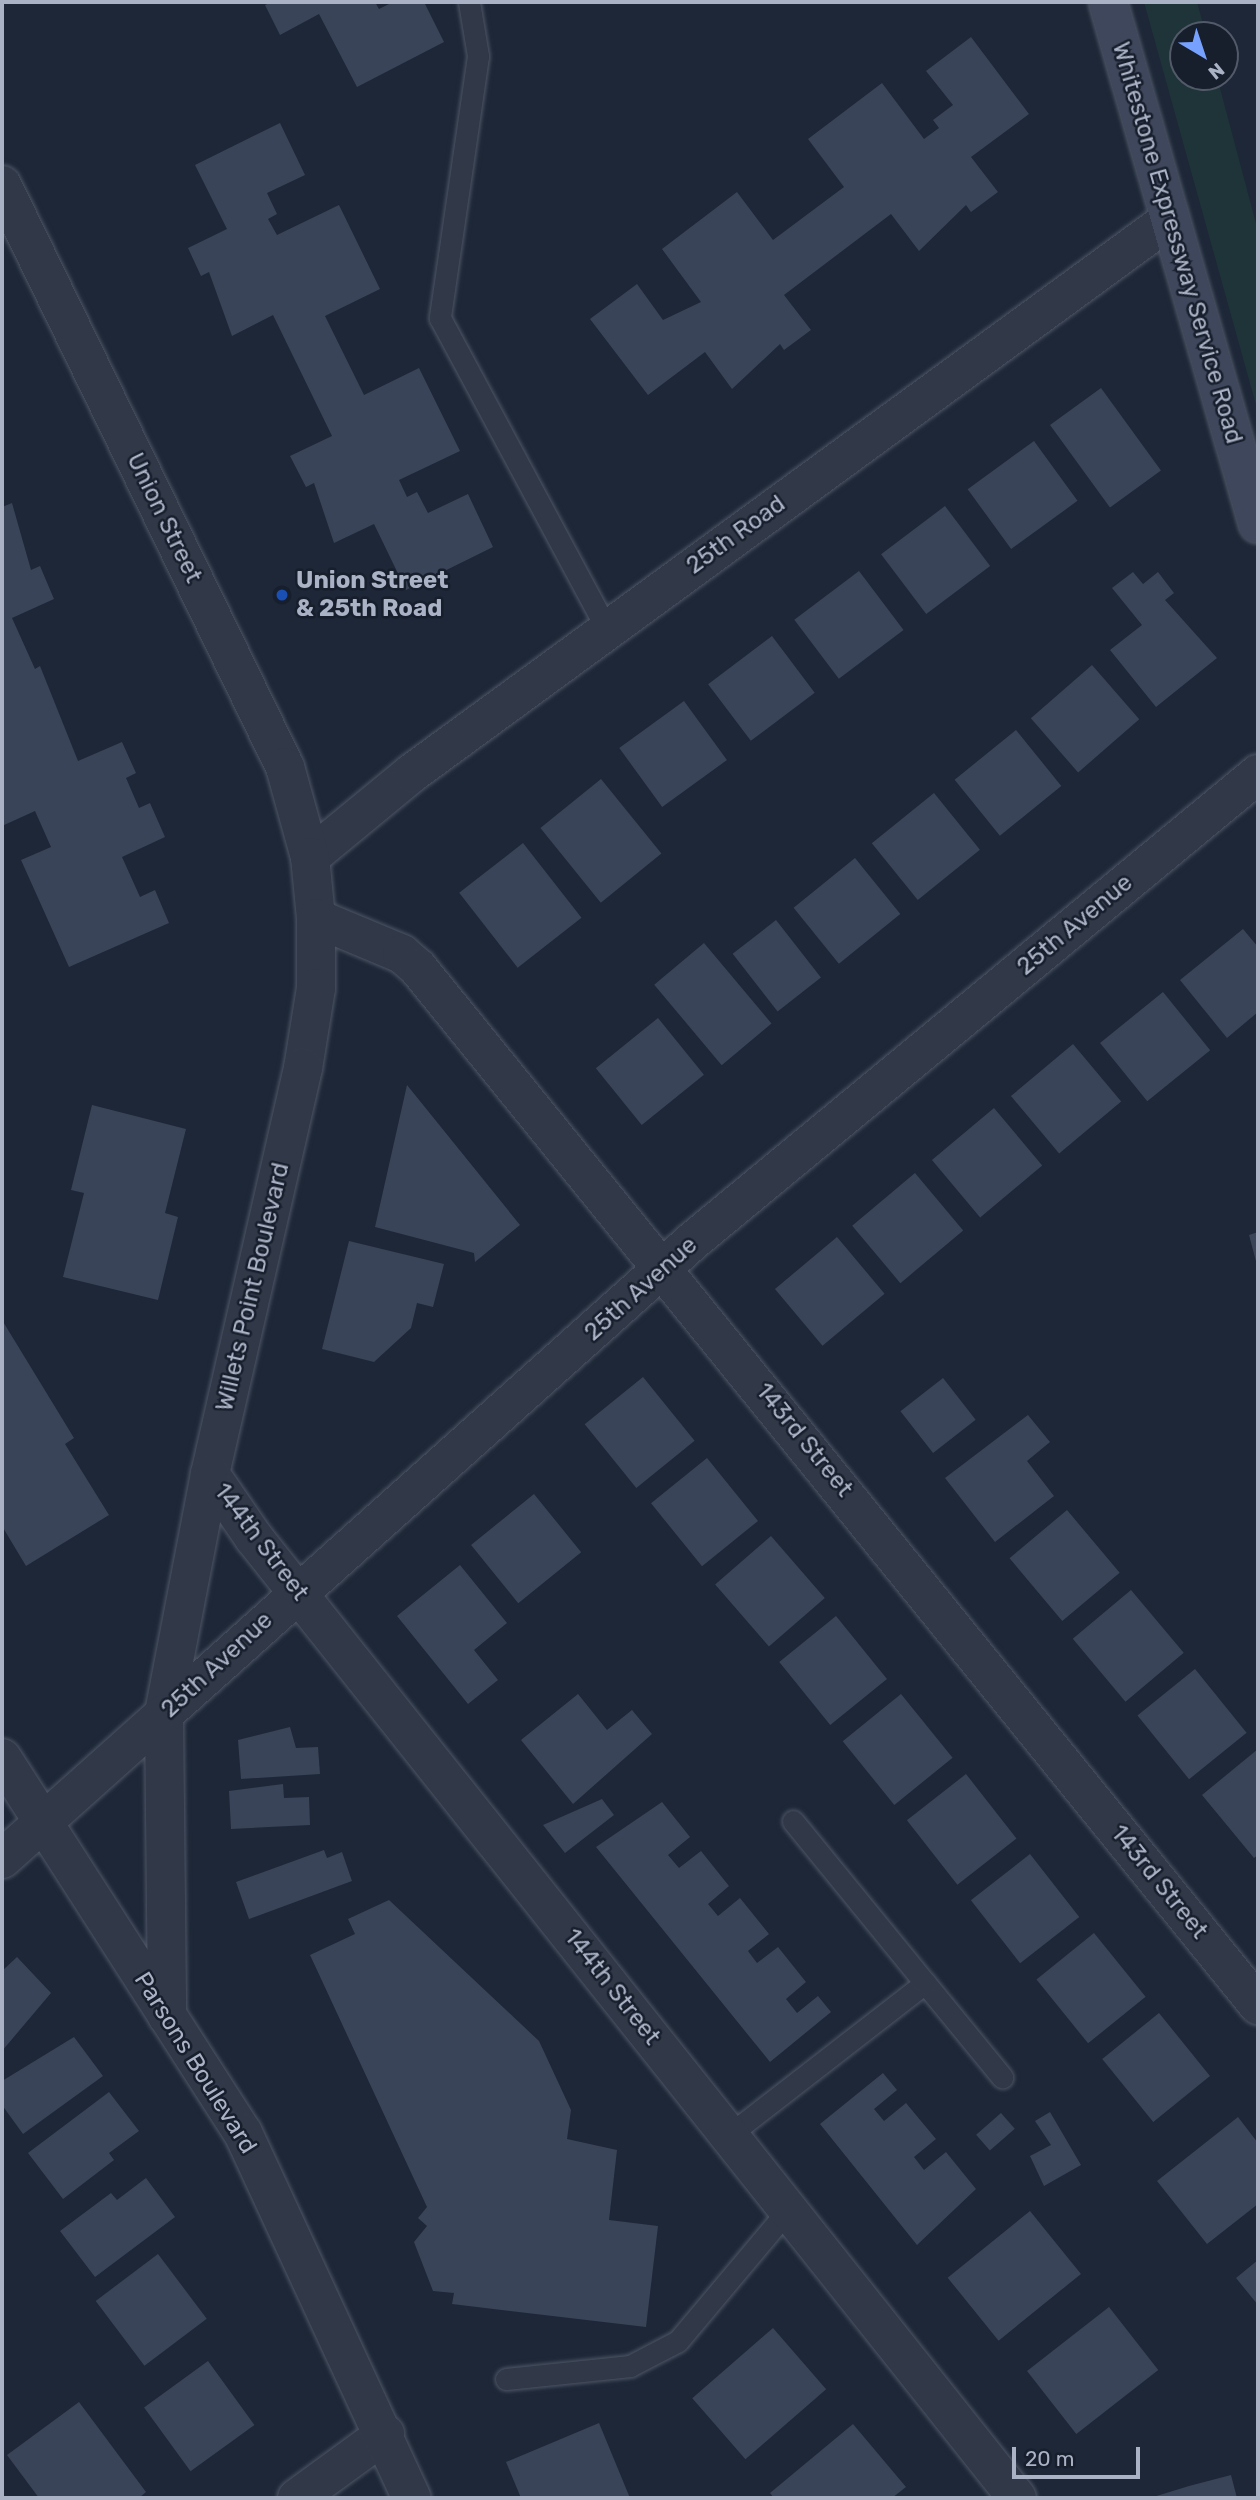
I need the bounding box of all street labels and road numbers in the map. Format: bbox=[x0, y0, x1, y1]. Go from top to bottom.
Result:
street label: Whitestone Expressway Service Road bbox=[1106, 39, 1248, 447]
street label: Union Street bbox=[120, 448, 208, 588]
street label: 25th Road bbox=[681, 490, 791, 580]
street label: 25th Avenue bbox=[1011, 868, 1139, 982]
street label: Willets Point Boulevard bbox=[210, 1160, 296, 1414]
street label: 25th Avenue bbox=[578, 1231, 704, 1347]
street label: 143rd Street bbox=[749, 1377, 859, 1503]
street label: 144th Street bbox=[208, 1478, 314, 1606]
street label: 25th Avenue bbox=[155, 1606, 279, 1724]
street label: 143rd Street bbox=[1104, 1819, 1214, 1945]
street label: 144th Street bbox=[558, 1923, 666, 2051]
street label: Parsons Boulevard bbox=[128, 1967, 262, 2159]

